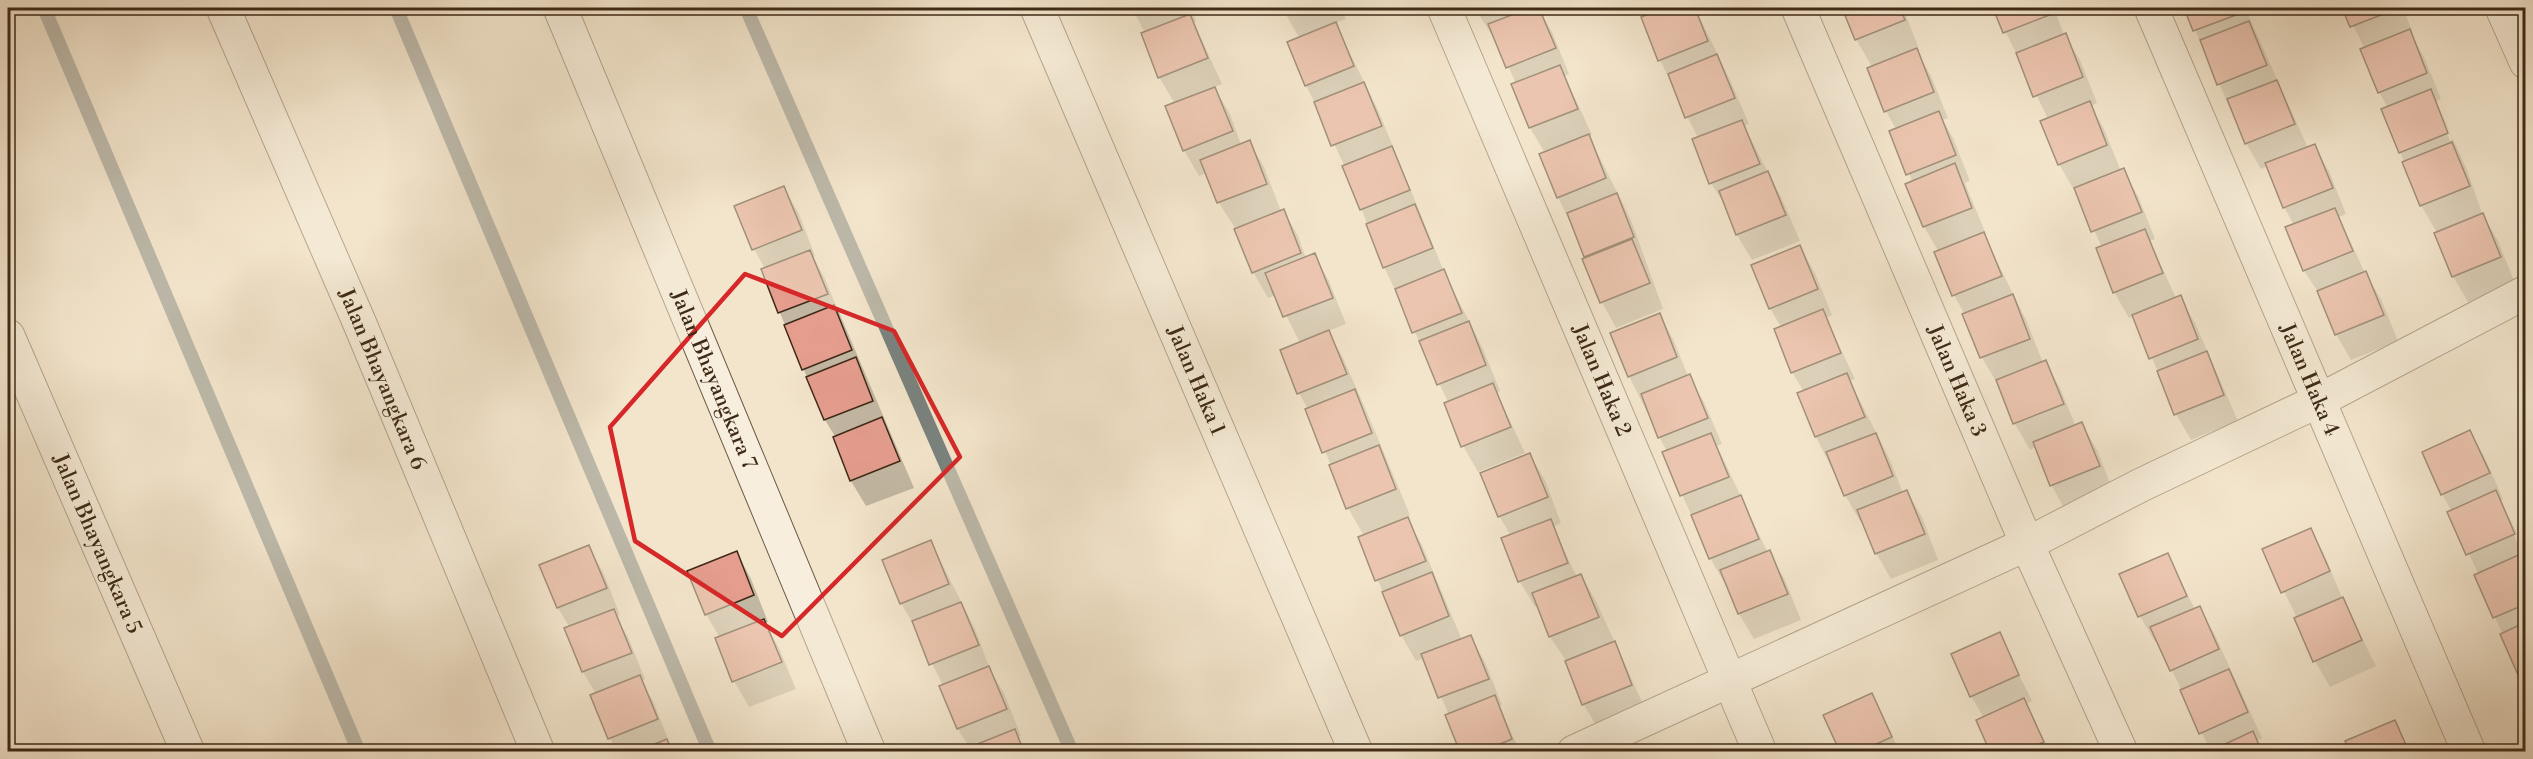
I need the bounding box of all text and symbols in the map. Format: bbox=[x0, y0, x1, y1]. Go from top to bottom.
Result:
street label: Jalan Bhayangkara 6 bbox=[332, 284, 431, 474]
street label: Jalan Bhayangkara 7 bbox=[664, 285, 762, 474]
street label: Jalan Haka 2 bbox=[1565, 319, 1636, 440]
street label: Jalan Haka 4 bbox=[2273, 319, 2344, 440]
street label: Jalan Haka 3 bbox=[1920, 320, 1992, 441]
street label: Jalan Haka 1 bbox=[1160, 321, 1231, 439]
street label: Jalan Bhayangkara 5 bbox=[46, 449, 147, 638]

